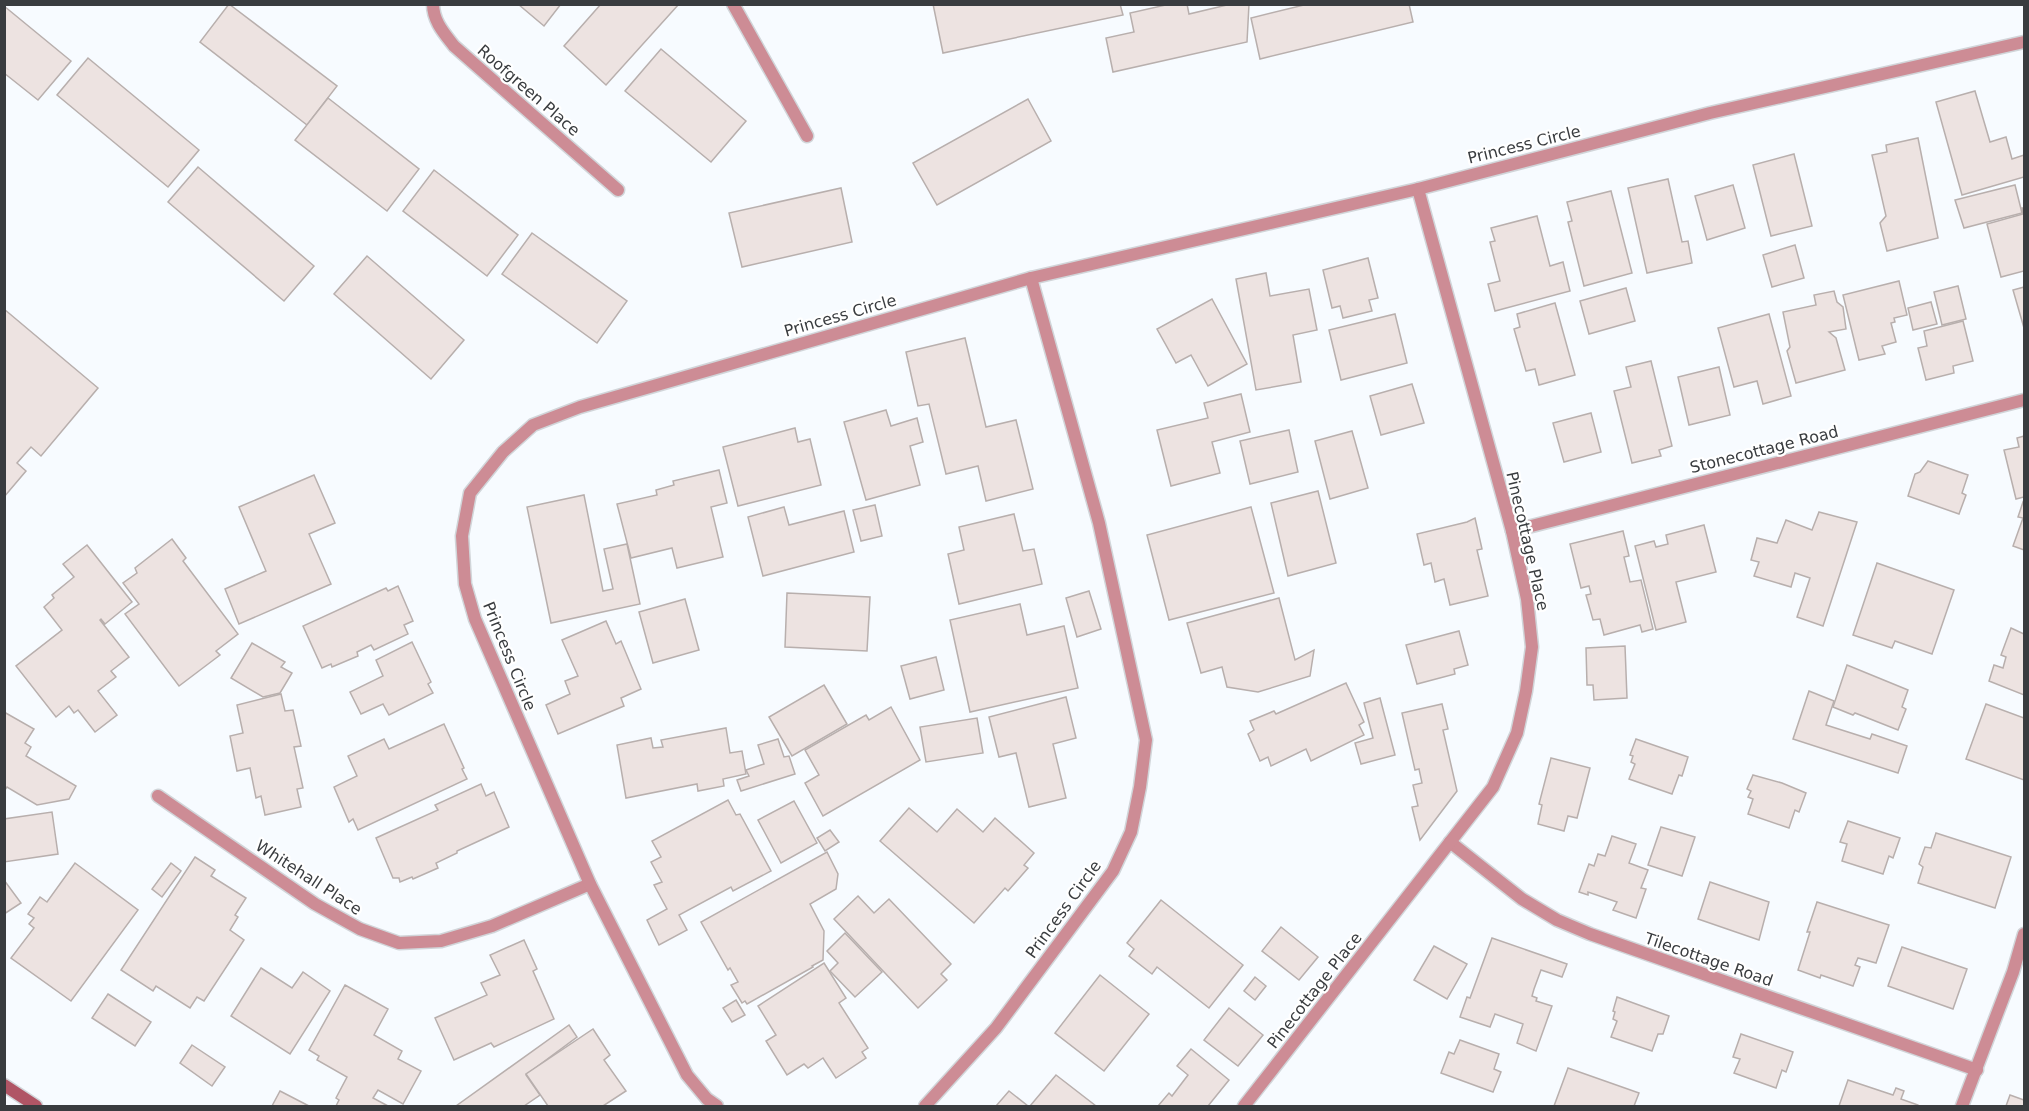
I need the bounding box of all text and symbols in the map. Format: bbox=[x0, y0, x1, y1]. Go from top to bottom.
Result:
street label: Roofgreen Place bbox=[474, 41, 584, 140]
street label: Princess Circle bbox=[1466, 121, 1583, 168]
street label: Princess Circle bbox=[782, 290, 898, 341]
street label: Stonecottage Road bbox=[1688, 422, 1840, 477]
street label: Pinecottage Place bbox=[1502, 470, 1553, 613]
street label: Princess Circle bbox=[479, 599, 540, 713]
street label: Whitehall Place bbox=[252, 836, 365, 919]
street label: Princess Circle bbox=[1022, 857, 1105, 962]
street label: Pinecottage Place bbox=[1263, 928, 1366, 1052]
street label: Tilecottage Road bbox=[1641, 928, 1775, 990]

